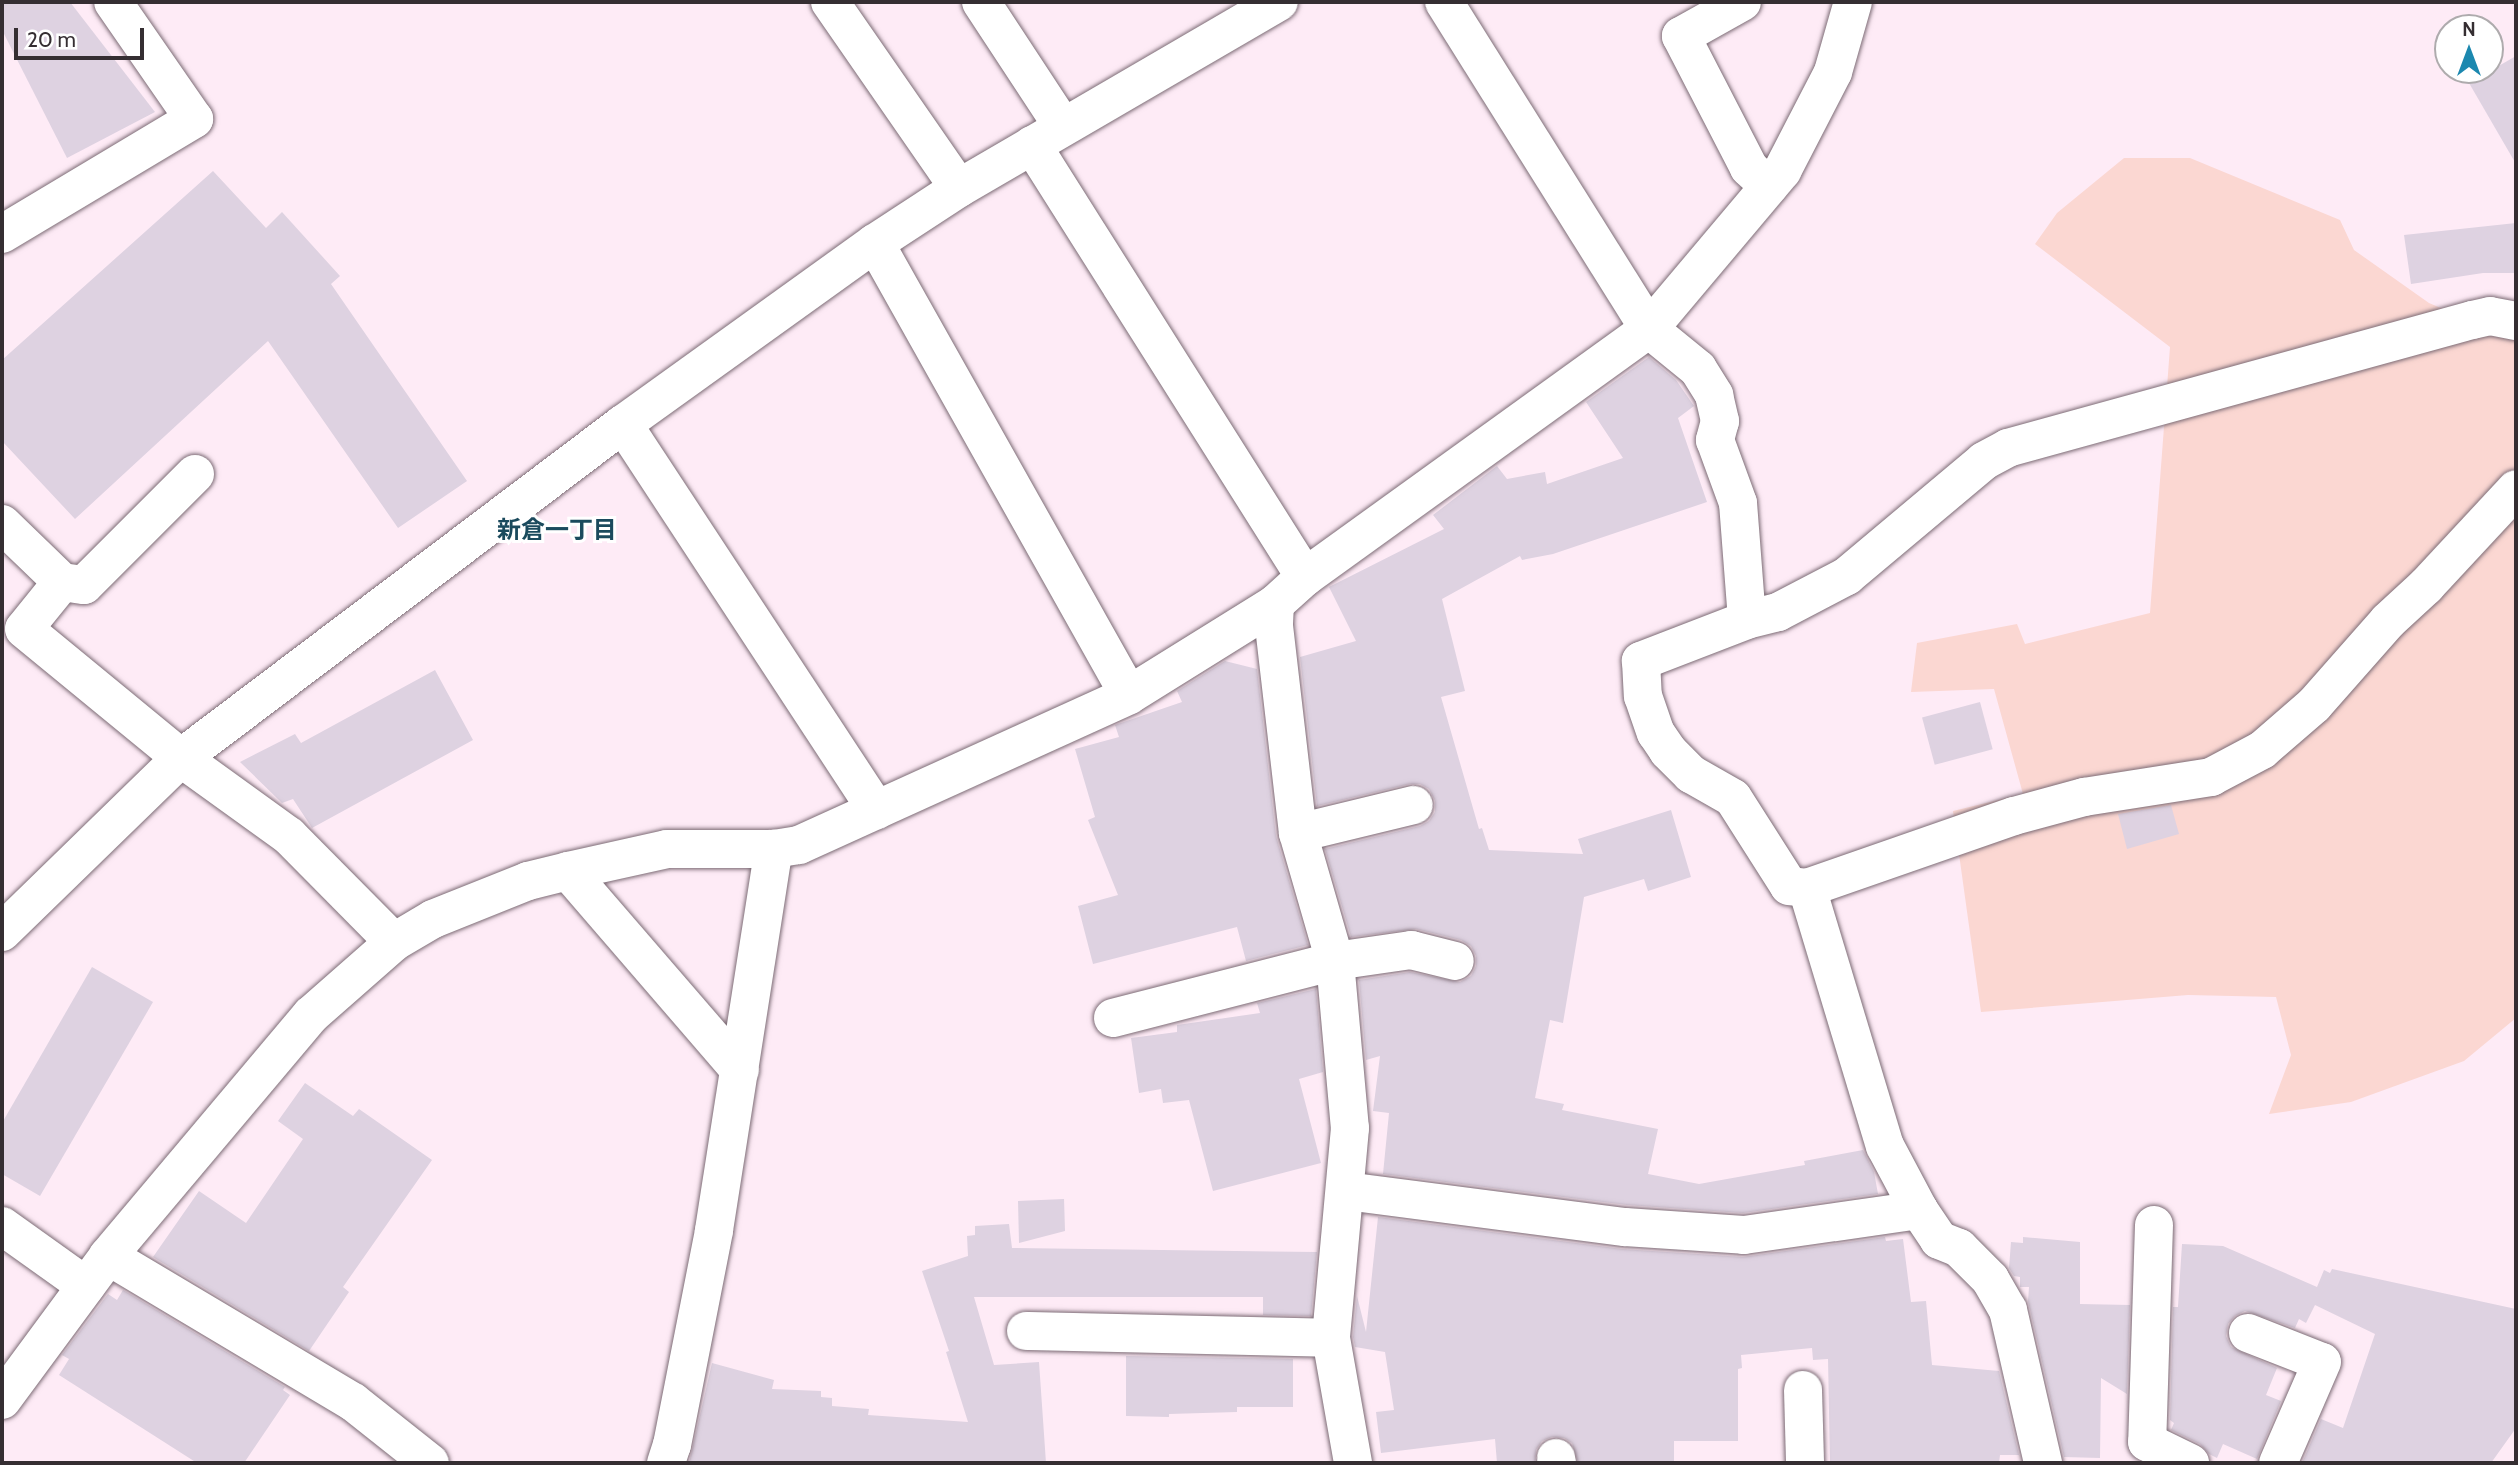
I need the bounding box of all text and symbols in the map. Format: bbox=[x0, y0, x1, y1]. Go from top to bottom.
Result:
scale bar bbox=[18, 14, 147, 58]
north arrow bbox=[2434, 14, 2504, 84]
text: N bbox=[2462, 18, 2476, 41]
text: 20 m bbox=[27, 27, 76, 52]
district label: 新倉一丁目 bbox=[497, 516, 617, 544]

